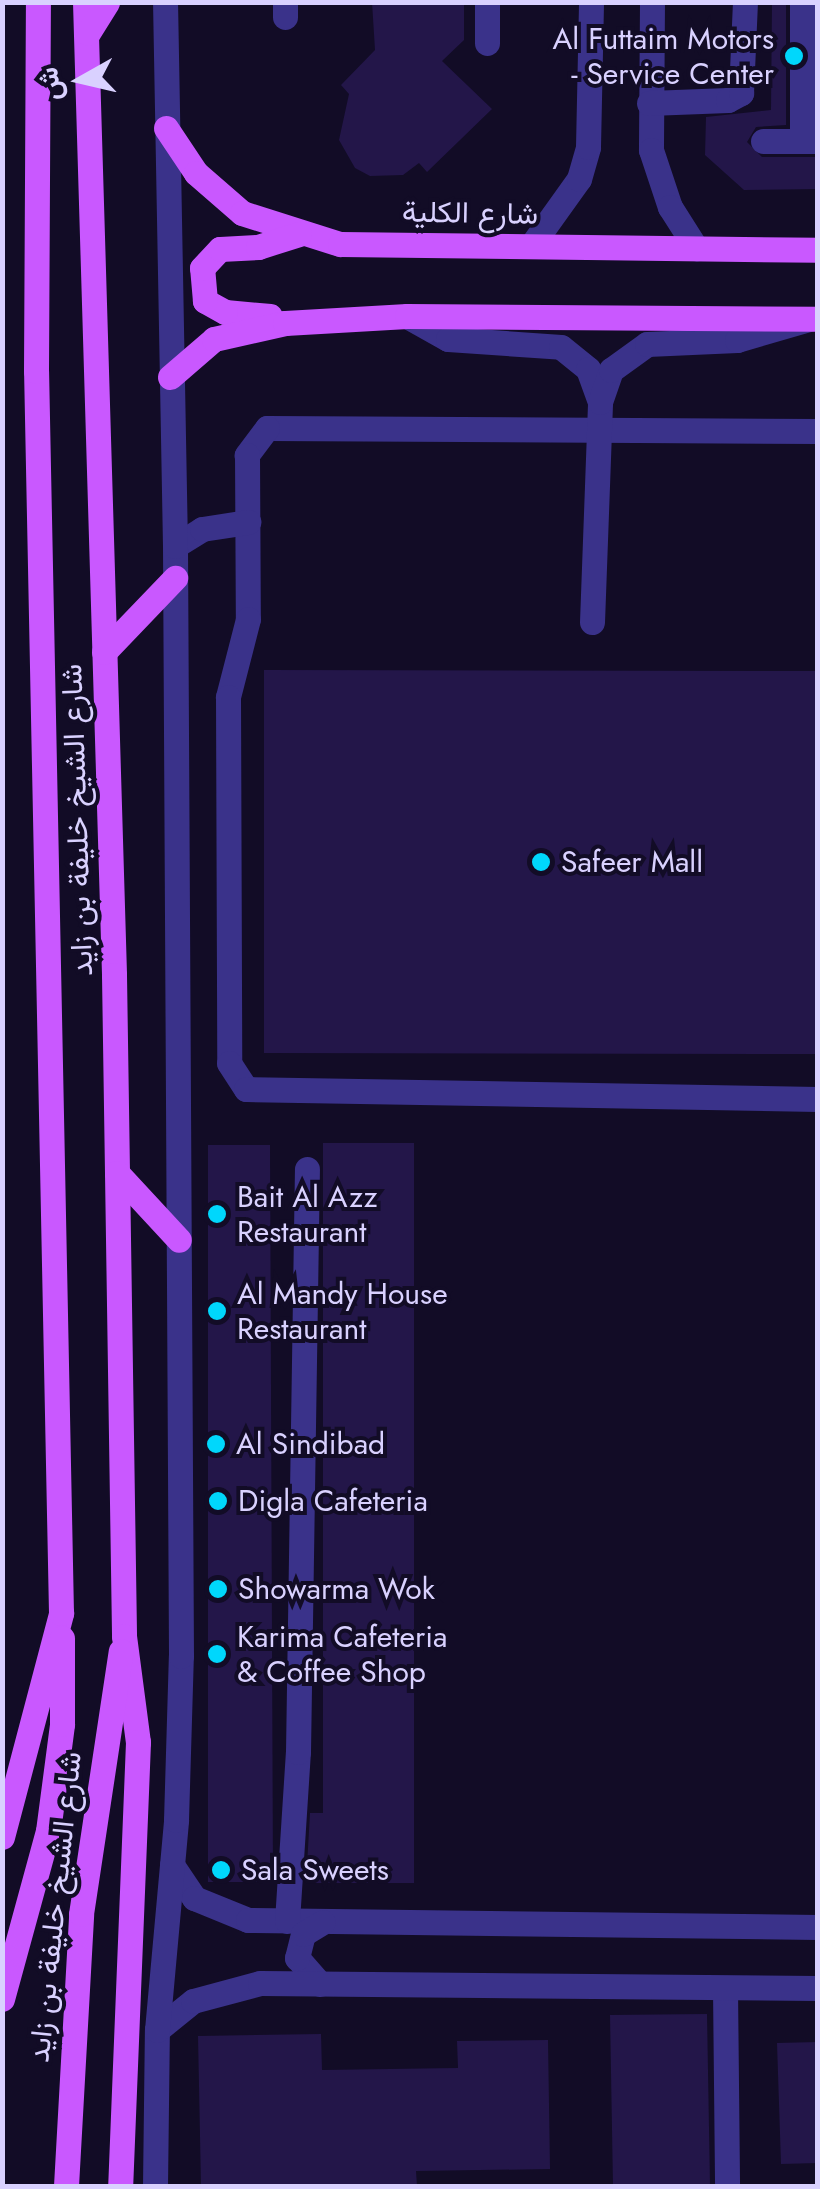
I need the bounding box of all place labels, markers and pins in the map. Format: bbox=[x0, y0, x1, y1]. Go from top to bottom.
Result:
place label: Al Futtaim Motors - Service Center bbox=[552, 21, 774, 92]
marker: Al Futtaim Motors - Service Center bbox=[783, 45, 805, 67]
place label: Safeer Mall bbox=[561, 844, 703, 880]
marker: Safeer Mall bbox=[530, 851, 552, 873]
place label: Bait Al Azz Restaurant bbox=[237, 1179, 378, 1250]
marker: Bait Al Azz Restaurant bbox=[206, 1203, 228, 1225]
place label: Al Mandy House Restaurant bbox=[237, 1276, 448, 1346]
marker: Al Mandy House Restaurant bbox=[206, 1300, 228, 1322]
place label: Al Sindibad bbox=[236, 1426, 385, 1462]
marker: Al Sindibad bbox=[205, 1433, 227, 1455]
place label: Digla Cafeteria bbox=[238, 1483, 428, 1519]
marker: Digla Cafeteria bbox=[207, 1490, 229, 1512]
place label: Showarma Wok bbox=[238, 1571, 435, 1607]
marker: Showarma Wok bbox=[207, 1578, 229, 1600]
place label: Karima Cafeteria & Coffee Shop bbox=[237, 1619, 447, 1690]
marker: Karima Cafeteria & Coffee Shop bbox=[206, 1643, 228, 1665]
place label: Sala Sweets bbox=[241, 1852, 389, 1888]
marker: Sala Sweets bbox=[210, 1859, 232, 1881]

